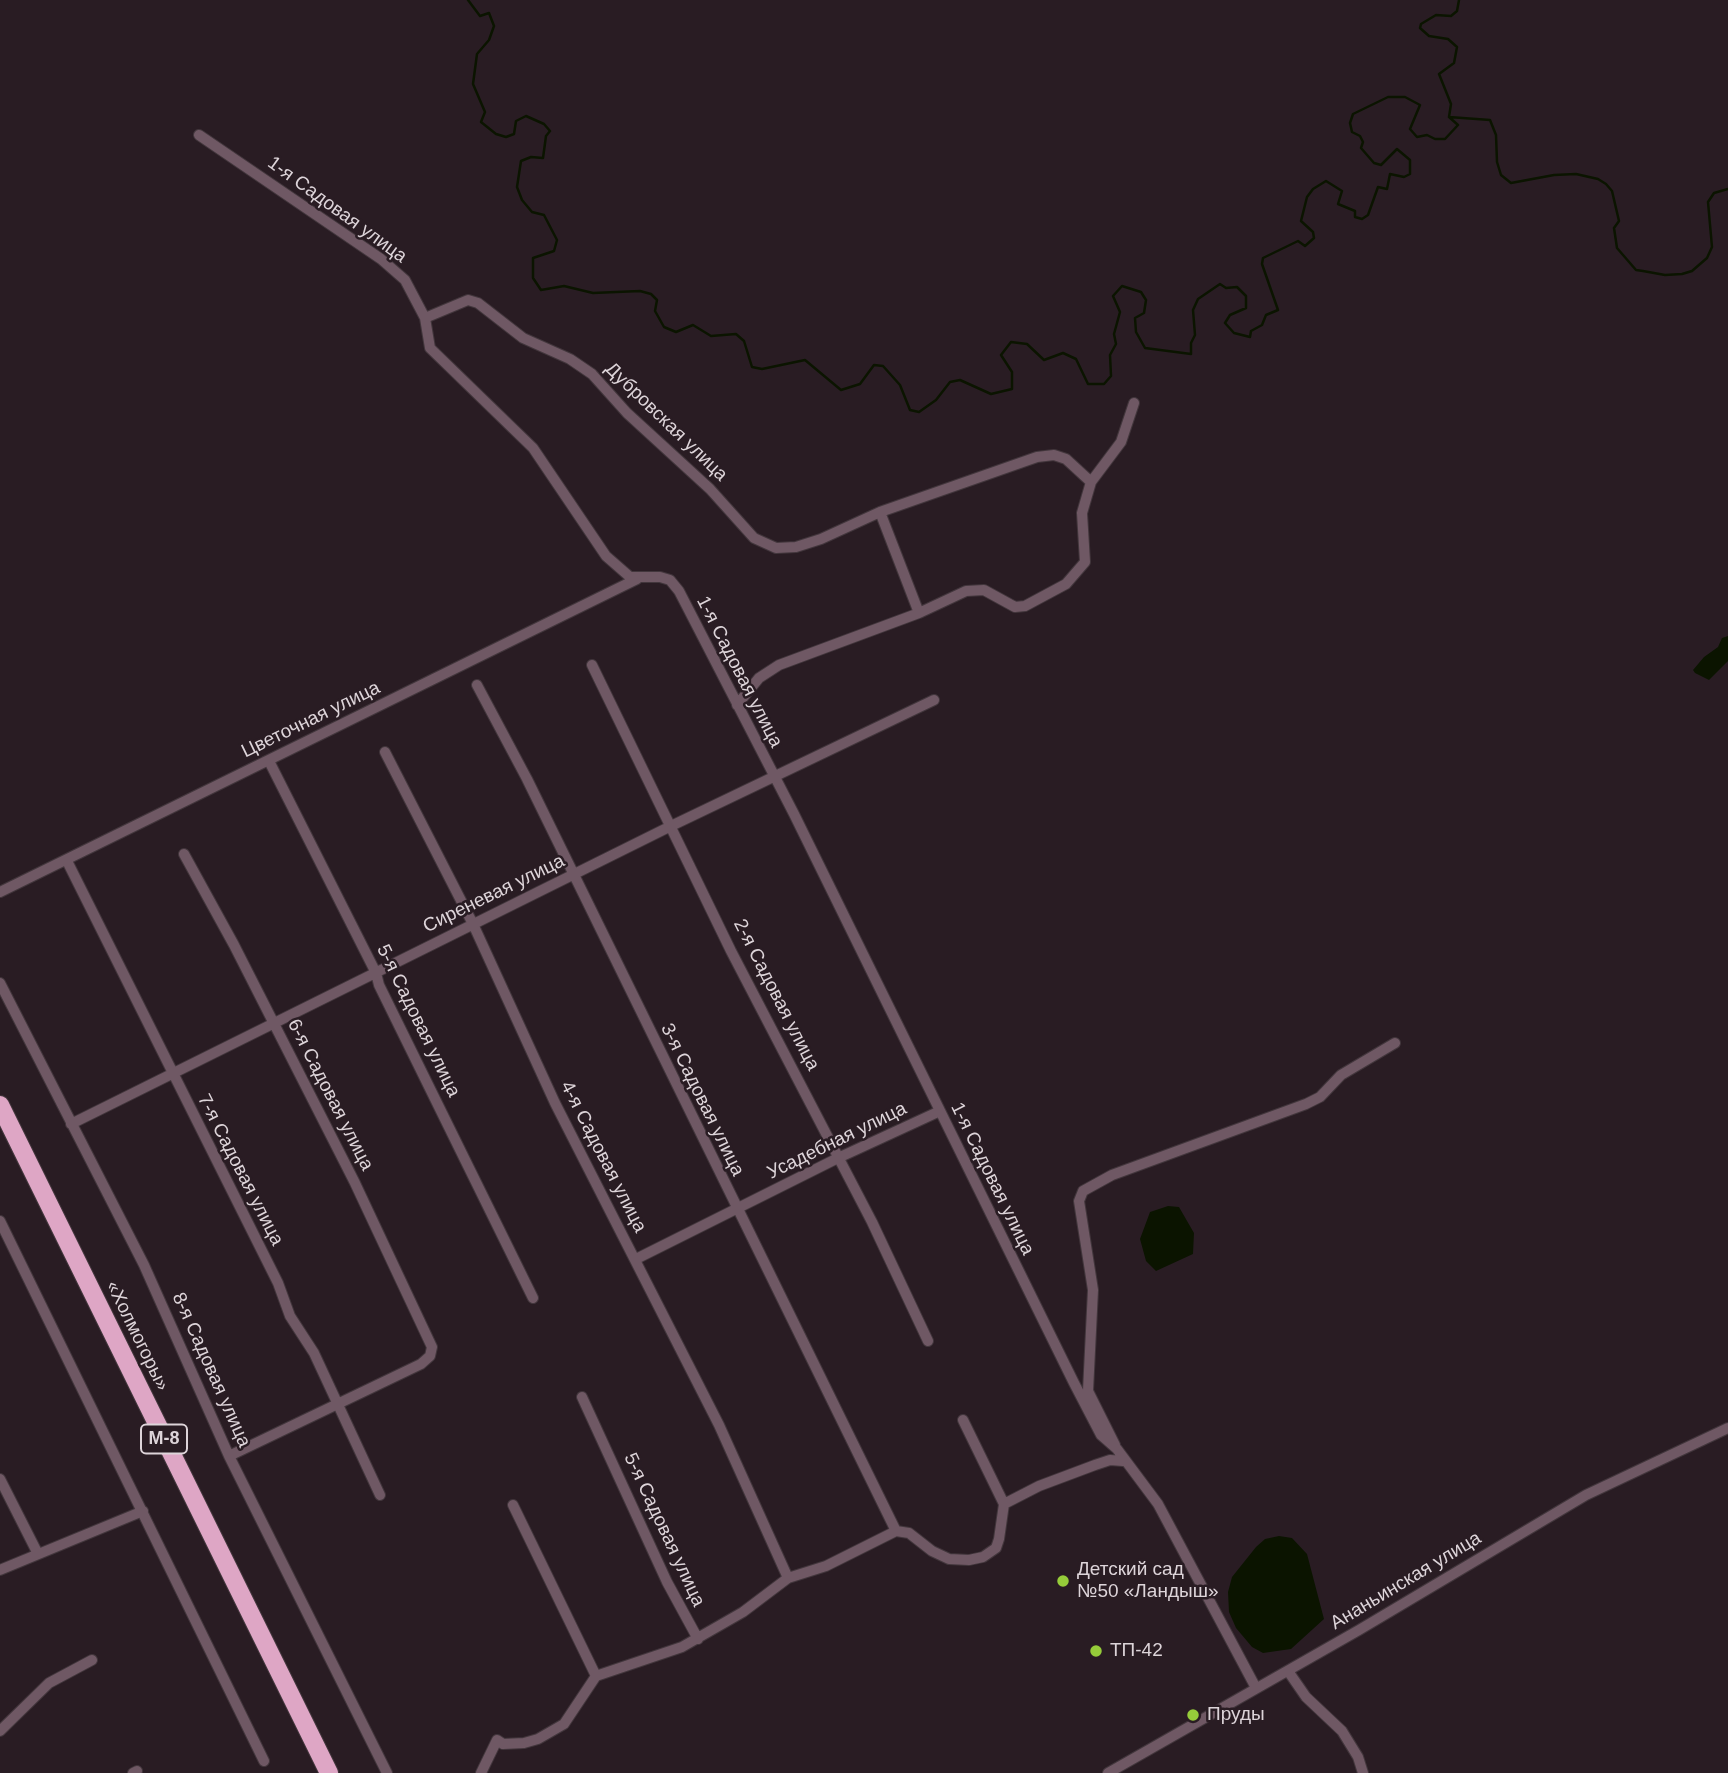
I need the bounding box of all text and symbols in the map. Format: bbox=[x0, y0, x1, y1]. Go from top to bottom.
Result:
street label: 1-я Садовая улица bbox=[263, 152, 411, 268]
street label: Дубровская улица bbox=[600, 358, 732, 486]
street label: 1-я Садовая улица bbox=[691, 592, 787, 752]
street label: Цветочная улица bbox=[238, 677, 384, 763]
street label: Сиреневая улица bbox=[419, 850, 569, 938]
street label: 2-я Садовая улица bbox=[728, 915, 824, 1075]
street label: 5-я Садовая улица bbox=[371, 941, 465, 1101]
street label: 6-я Садовая улица bbox=[282, 1015, 378, 1175]
street label: 3-я Садовая улица bbox=[655, 1020, 749, 1180]
street label: 4-я Садовая улица bbox=[555, 1077, 651, 1237]
street label: 7-я Садовая улица bbox=[192, 1090, 288, 1250]
street label: Усадебная улица bbox=[764, 1097, 910, 1185]
street label: 1-я Садовая улица bbox=[945, 1099, 1039, 1259]
street label: «Холмогоры» bbox=[101, 1277, 173, 1395]
street label: 8-я Садовая улица bbox=[167, 1289, 255, 1451]
road number: М-8 bbox=[141, 1424, 187, 1454]
street label: 5-я Садовая улица bbox=[618, 1450, 710, 1610]
street label: Ананьинская улица bbox=[1326, 1527, 1486, 1635]
place label: Детский сад №50 «Ландыш» bbox=[1077, 1559, 1218, 1603]
marker: Детский сад №50 «Ландыш» bbox=[1055, 1573, 1071, 1589]
place label: ТП-42 bbox=[1110, 1640, 1163, 1662]
marker: ТП-42 bbox=[1088, 1643, 1104, 1659]
place label: Пруды bbox=[1207, 1704, 1265, 1726]
marker: Пруды bbox=[1185, 1707, 1201, 1723]

